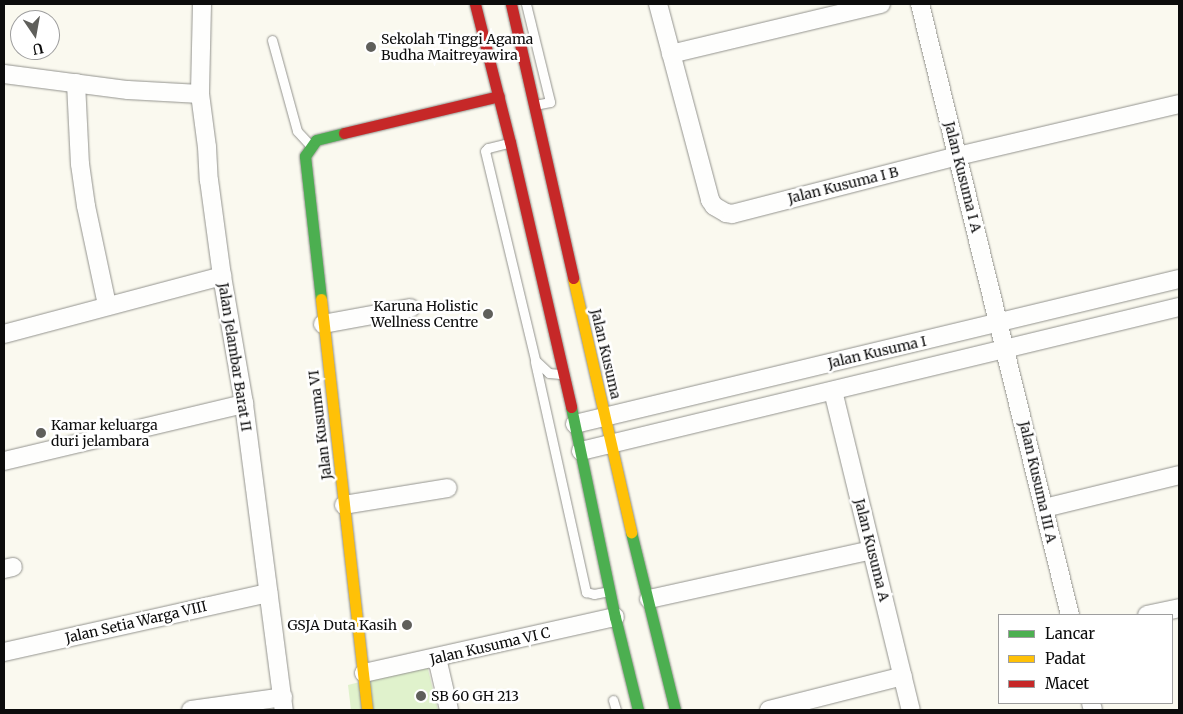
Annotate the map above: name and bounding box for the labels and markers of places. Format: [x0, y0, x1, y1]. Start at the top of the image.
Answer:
place label: Sekolah Tinggi Agama Budha Maitreyawira [381, 31, 533, 64]
marker: Sekolah Tinggi Agama Budha Maitreyawira [365, 41, 377, 53]
place label: Karuna Holistic Wellness Centre [371, 298, 478, 331]
marker: Karuna Holistic Wellness Centre [482, 308, 494, 320]
place label: Kamar keluarga duri jelambara [51, 417, 158, 450]
marker: Kamar keluarga duri jelambara [35, 427, 47, 439]
place label: GSJA Duta Kasih [287, 617, 397, 633]
marker: GSJA Duta Kasih [401, 619, 413, 631]
place label: SB 60 GH 213 [431, 688, 519, 704]
marker: SB 60 GH 213 [415, 690, 427, 702]

